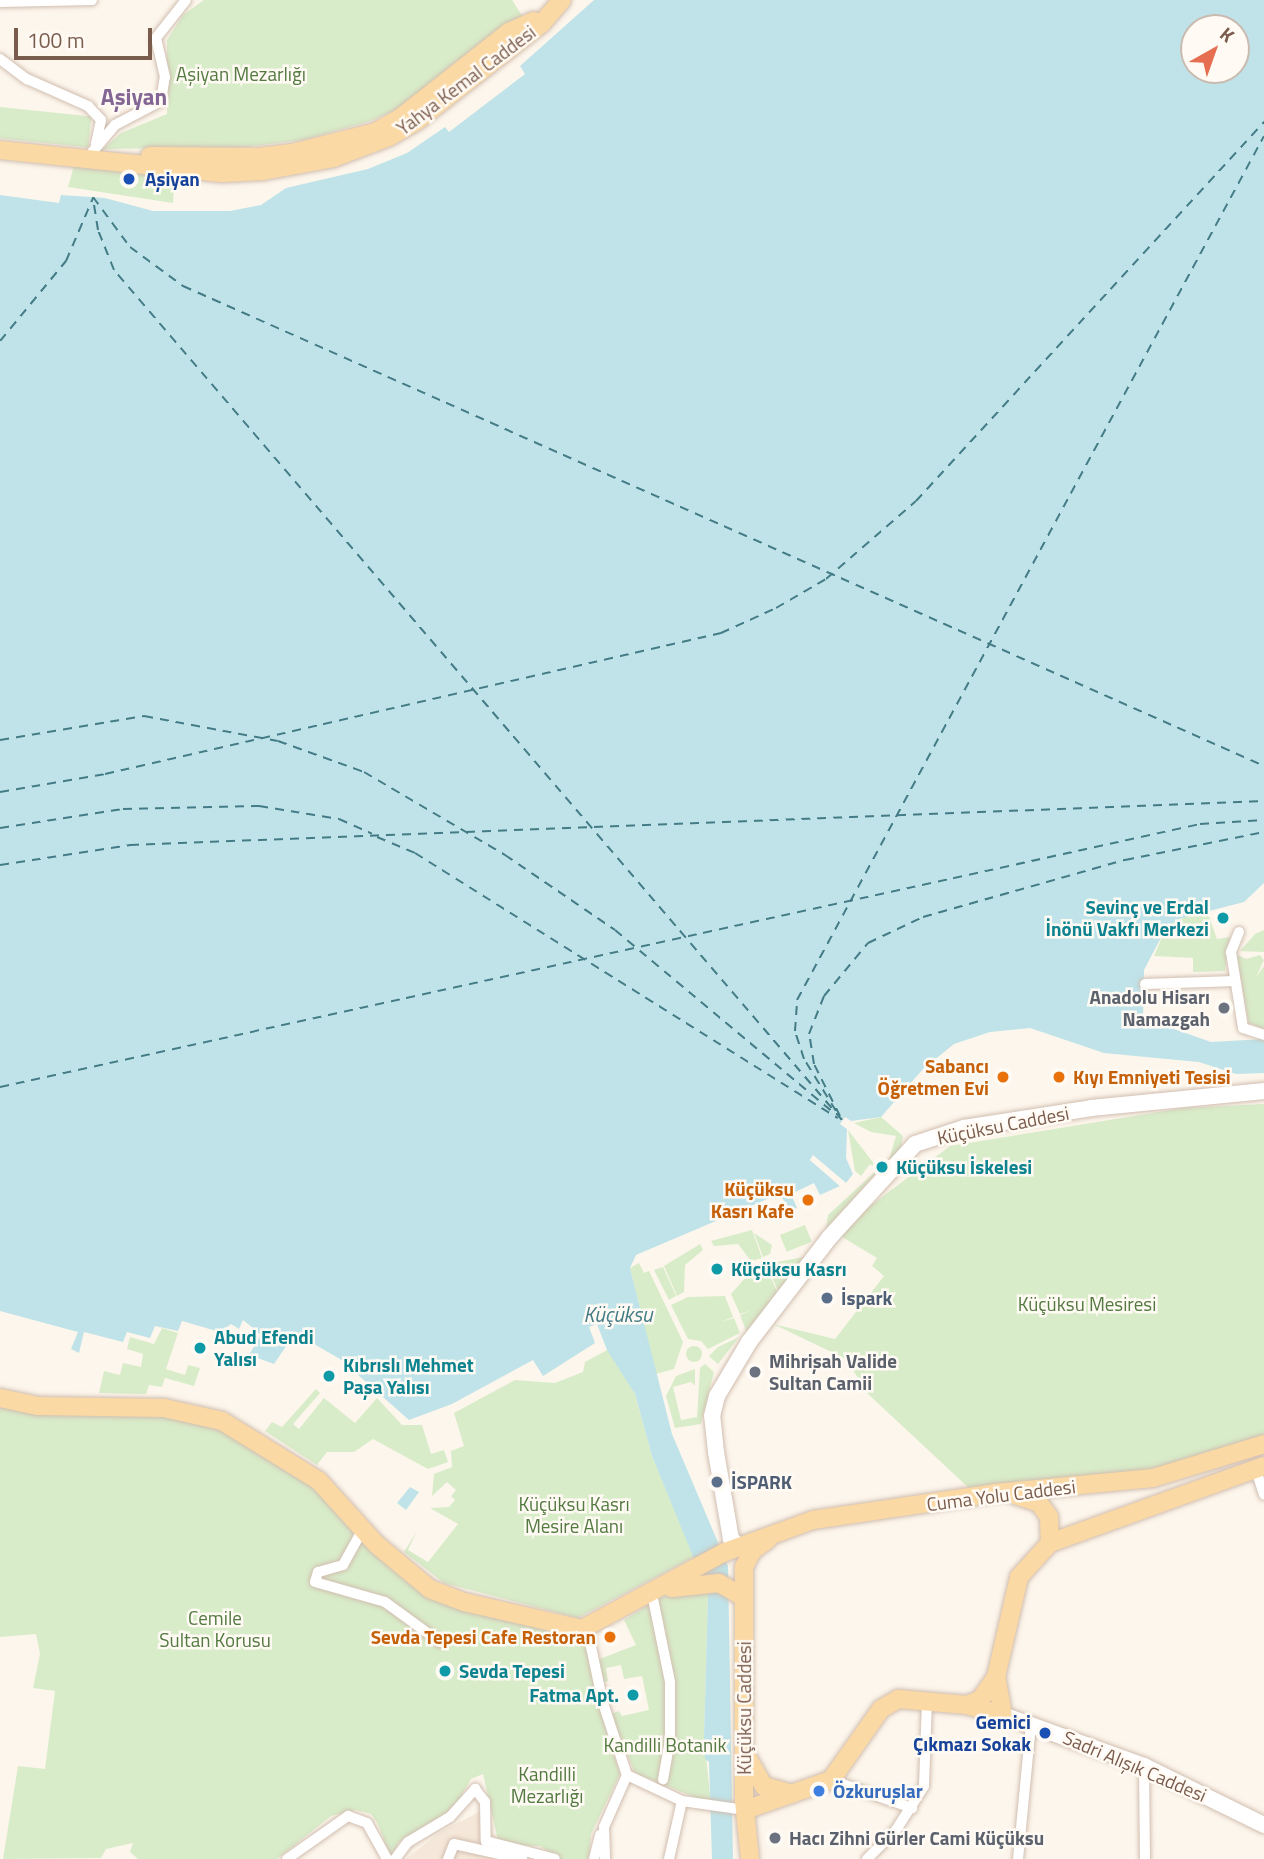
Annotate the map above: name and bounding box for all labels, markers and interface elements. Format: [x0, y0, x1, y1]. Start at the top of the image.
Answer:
scale bar [18, 14, 156, 58]
north arrow [1180, 14, 1250, 84]
text: K [1214, 19, 1241, 49]
street label: Yahya Kemal Caddesi [392, 20, 540, 140]
text: 100 m [27, 24, 84, 56]
park label: Aşiyan Mezarlığı [176, 63, 306, 85]
district label: Aşiyan [101, 83, 167, 111]
place label: Aşiyan [145, 168, 200, 190]
marker: Aşiyan [119, 169, 139, 189]
place label: Sevinç ve Erdal İnönü Vakfı Merkezi [1046, 896, 1209, 940]
marker: Sevinç ve Erdal İnönü Vakfı Merkezi [1215, 910, 1231, 926]
place label: Anadolu Hisarı Namazgah [1090, 986, 1210, 1030]
marker: Anadolu Hisarı Namazgah [1216, 1000, 1232, 1016]
place label: Sabancı Öğretmen Evi [878, 1055, 989, 1099]
place label: Kıyı Emniyeti Tesisi [1073, 1066, 1231, 1088]
marker: Sabancı Öğretmen Evi [995, 1069, 1011, 1085]
marker: Kıyı Emniyeti Tesisi [1051, 1069, 1067, 1085]
street label: Küçüksu Caddesi [935, 1101, 1071, 1149]
place label: Küçüksu İskelesi [896, 1156, 1032, 1178]
marker: Küçüksu İskelesi [874, 1159, 890, 1175]
place label: Küçüksu Kasrı Kafe [711, 1178, 794, 1222]
marker: Küçüksu Kasrı Kafe [800, 1192, 816, 1208]
place label: Küçüksu Kasrı [731, 1258, 847, 1280]
marker: Küçüksu Kasrı [709, 1261, 725, 1277]
place label: İspark [841, 1287, 892, 1309]
marker: İspark [819, 1290, 835, 1306]
park label: Küçüksu Mesiresi [1018, 1293, 1156, 1315]
water label: Küçüksu [584, 1301, 652, 1327]
place label: Abud Efendi Yalısı [214, 1326, 314, 1370]
marker: Abud Efendi Yalısı [192, 1340, 208, 1356]
place label: Mihrişah Valide Sultan Camii [769, 1350, 897, 1394]
place label: Kıbrıslı Mehmet Paşa Yalısı [343, 1354, 474, 1398]
marker: Mihrişah Valide Sultan Camii [747, 1364, 763, 1380]
marker: Kıbrıslı Mehmet Paşa Yalısı [321, 1368, 337, 1384]
place label: İSPARK [731, 1471, 792, 1493]
marker: İSPARK [709, 1474, 725, 1490]
street label: Cuma Yolu Caddesi [925, 1475, 1077, 1515]
park label: Küçüksu Kasrı Mesire Alanı [518, 1493, 630, 1537]
park label: Cemile Sultan Korusu [159, 1607, 271, 1651]
place label: Sevda Tepesi Cafe Restoran [371, 1626, 596, 1648]
marker: Sevda Tepesi Cafe Restoran [602, 1629, 618, 1645]
street label: Küçüksu Caddesi [733, 1641, 755, 1775]
place label: Sevda Tepesi [459, 1660, 565, 1682]
marker: Sevda Tepesi [437, 1663, 453, 1679]
place label: Fatma Apt. [529, 1684, 619, 1706]
marker: Fatma Apt. [625, 1687, 641, 1703]
place label: Gemici Çıkmazı Sokak [913, 1711, 1031, 1755]
marker: Gemici Çıkmazı Sokak [1037, 1725, 1053, 1741]
street label: Sadri Alışık Caddesi [1060, 1726, 1210, 1806]
park label: Kandilli Botanik [603, 1734, 727, 1756]
park label: Kandilli Mezarlığı [511, 1763, 583, 1807]
place label: Özkuruşlar [833, 1780, 923, 1802]
marker: Özkuruşlar [811, 1783, 827, 1799]
place label: Hacı Zihni Gürler Cami Küçüksu [789, 1827, 1044, 1849]
marker: Hacı Zihni Gürler Cami Küçüksu [767, 1830, 783, 1846]

